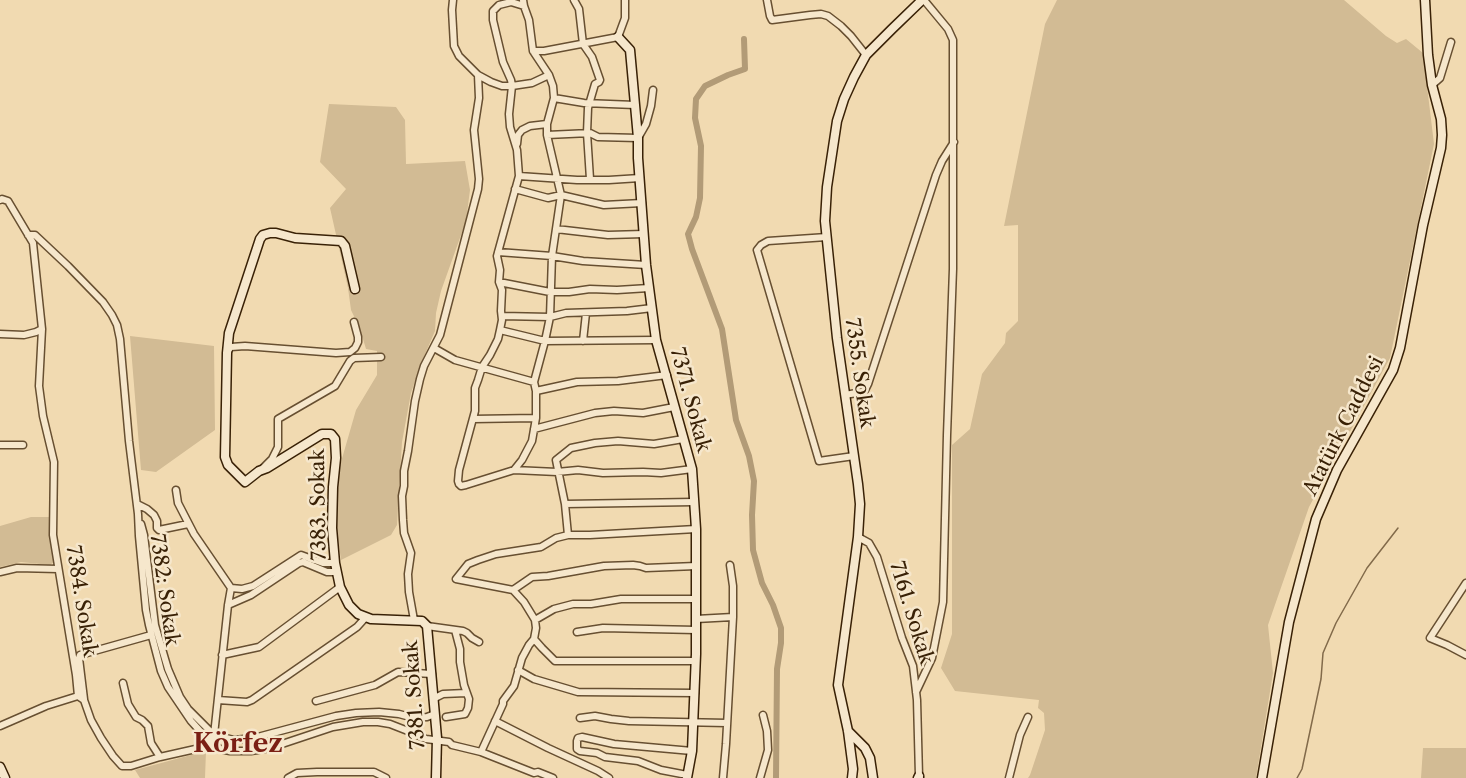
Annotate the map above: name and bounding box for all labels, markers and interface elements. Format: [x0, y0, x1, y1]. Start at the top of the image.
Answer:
street label: 7355. Sokak [839, 317, 879, 429]
street label: 7371. Sokak [665, 345, 715, 455]
street label: Atatürk Caddesi [1299, 352, 1389, 500]
street label: 7383. Sokak [306, 449, 332, 561]
street label: 7382: Sokak [144, 533, 184, 647]
street label: 7384. Sokak [60, 544, 102, 658]
street label: 7161. Sokak [884, 559, 938, 667]
street label: 7381. Sokak [399, 640, 431, 750]
district label: Körfez [193, 728, 283, 760]

